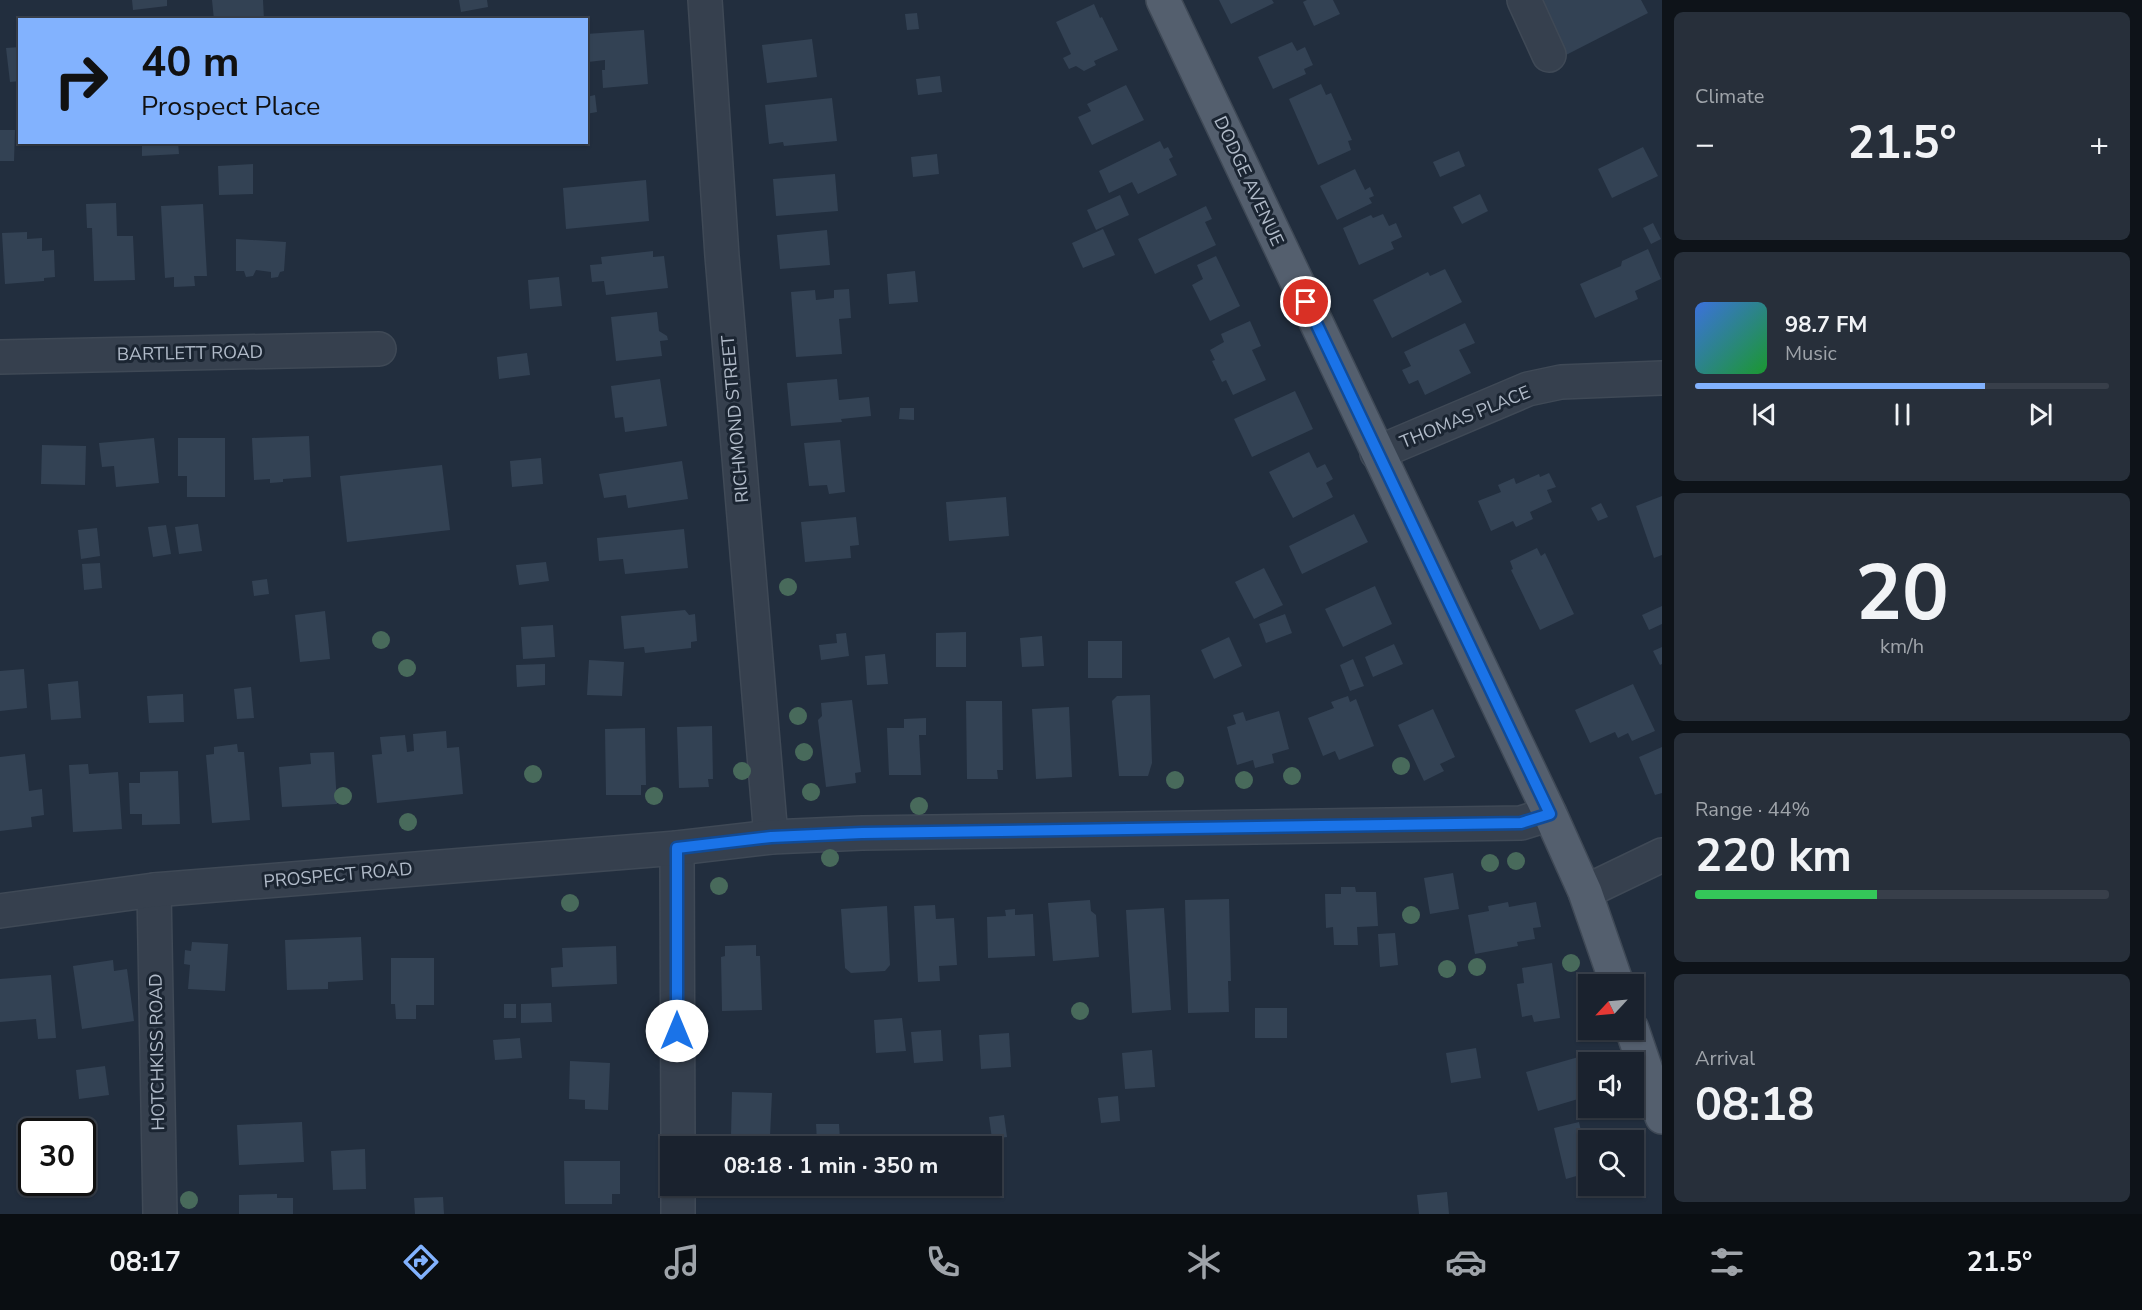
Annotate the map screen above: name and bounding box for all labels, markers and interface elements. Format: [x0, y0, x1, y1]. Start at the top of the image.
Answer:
text: 40 m [141, 34, 240, 91]
icon: right [42, 42, 120, 120]
text: Climate [1695, 83, 1764, 110]
text: Prospect Place [141, 88, 320, 125]
street label: DODGE AVENUE [1208, 112, 1290, 250]
text: 21.5° [1847, 113, 1957, 174]
text: − [1695, 122, 1715, 167]
text: + [2089, 122, 2109, 167]
pin [1280, 276, 1331, 327]
icon: arrive [1289, 285, 1322, 318]
text: 98.7 FM [1785, 310, 1867, 340]
street label: RICHMOND STREET [716, 334, 754, 504]
street label: BARTLETT ROAD [117, 340, 263, 366]
text: Music [1785, 340, 1837, 367]
street label: THOMAS PLACE [1396, 380, 1534, 454]
icon: previous [1748, 398, 1781, 431]
icon: pause [1886, 398, 1919, 431]
icon: next [2024, 398, 2057, 431]
text: 20 [1855, 540, 1949, 647]
text: km/h [1880, 633, 1924, 660]
text: Range · 44% [1695, 796, 1810, 823]
text: 220 km [1695, 826, 1852, 887]
street label: PROSPECT ROAD [263, 857, 413, 893]
street label: HOTCHKISS ROAD [144, 973, 170, 1131]
north arrow [1578, 974, 1644, 1040]
map controls [1578, 974, 1644, 1196]
position arrow [645, 999, 709, 1063]
text: Arrival [1695, 1045, 1755, 1072]
button: sound [1578, 1052, 1644, 1118]
text: 08:18 [1695, 1075, 1814, 1136]
speed limit sign: 30 [18, 1118, 96, 1196]
button: search [1578, 1130, 1644, 1196]
text: 08:18 · 1 min · 350 m [724, 1151, 938, 1181]
icon: directions [400, 1241, 442, 1283]
icon: music [661, 1241, 703, 1283]
icon: phone [922, 1241, 964, 1283]
icon: climate [1183, 1241, 1225, 1283]
icon: car [1445, 1241, 1487, 1283]
icon: filters [1706, 1241, 1748, 1283]
text: 08:17 [110, 1244, 181, 1281]
text: 21.5° [1967, 1244, 2032, 1281]

